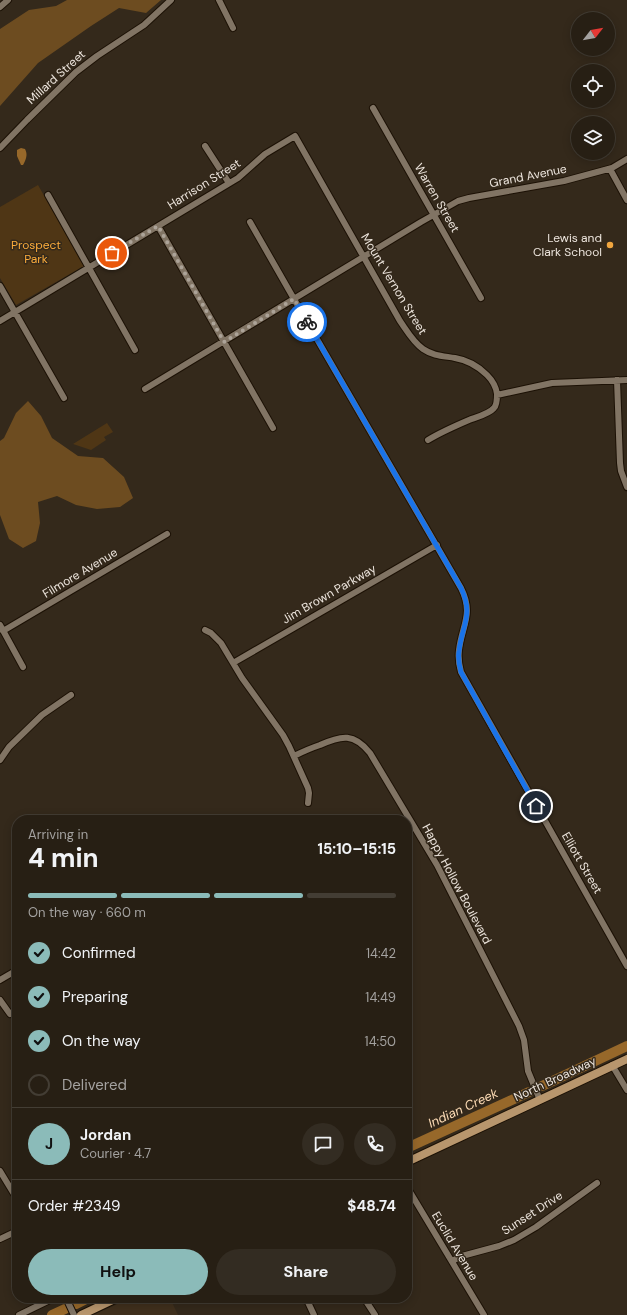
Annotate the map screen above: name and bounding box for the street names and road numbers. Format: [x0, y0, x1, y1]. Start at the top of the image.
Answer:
street label: Millard Street [23, 46, 89, 108]
street label: Harrison Street [164, 155, 244, 213]
street label: Warren Street [411, 161, 463, 236]
street label: Grand Avenue [488, 161, 568, 191]
street label: Mount Vernon Street [357, 230, 431, 338]
street label: Filmore Avenue [40, 544, 121, 602]
street label: Jim Brown Parkway [279, 560, 379, 627]
street label: Happy Hollow Boulevard [419, 821, 495, 947]
street label: Elliott Street [558, 829, 606, 897]
street label: North Broadway [511, 1053, 599, 1105]
street label: Sunset Drive [498, 1187, 566, 1239]
street label: Euclid Avenue [428, 1209, 482, 1284]

